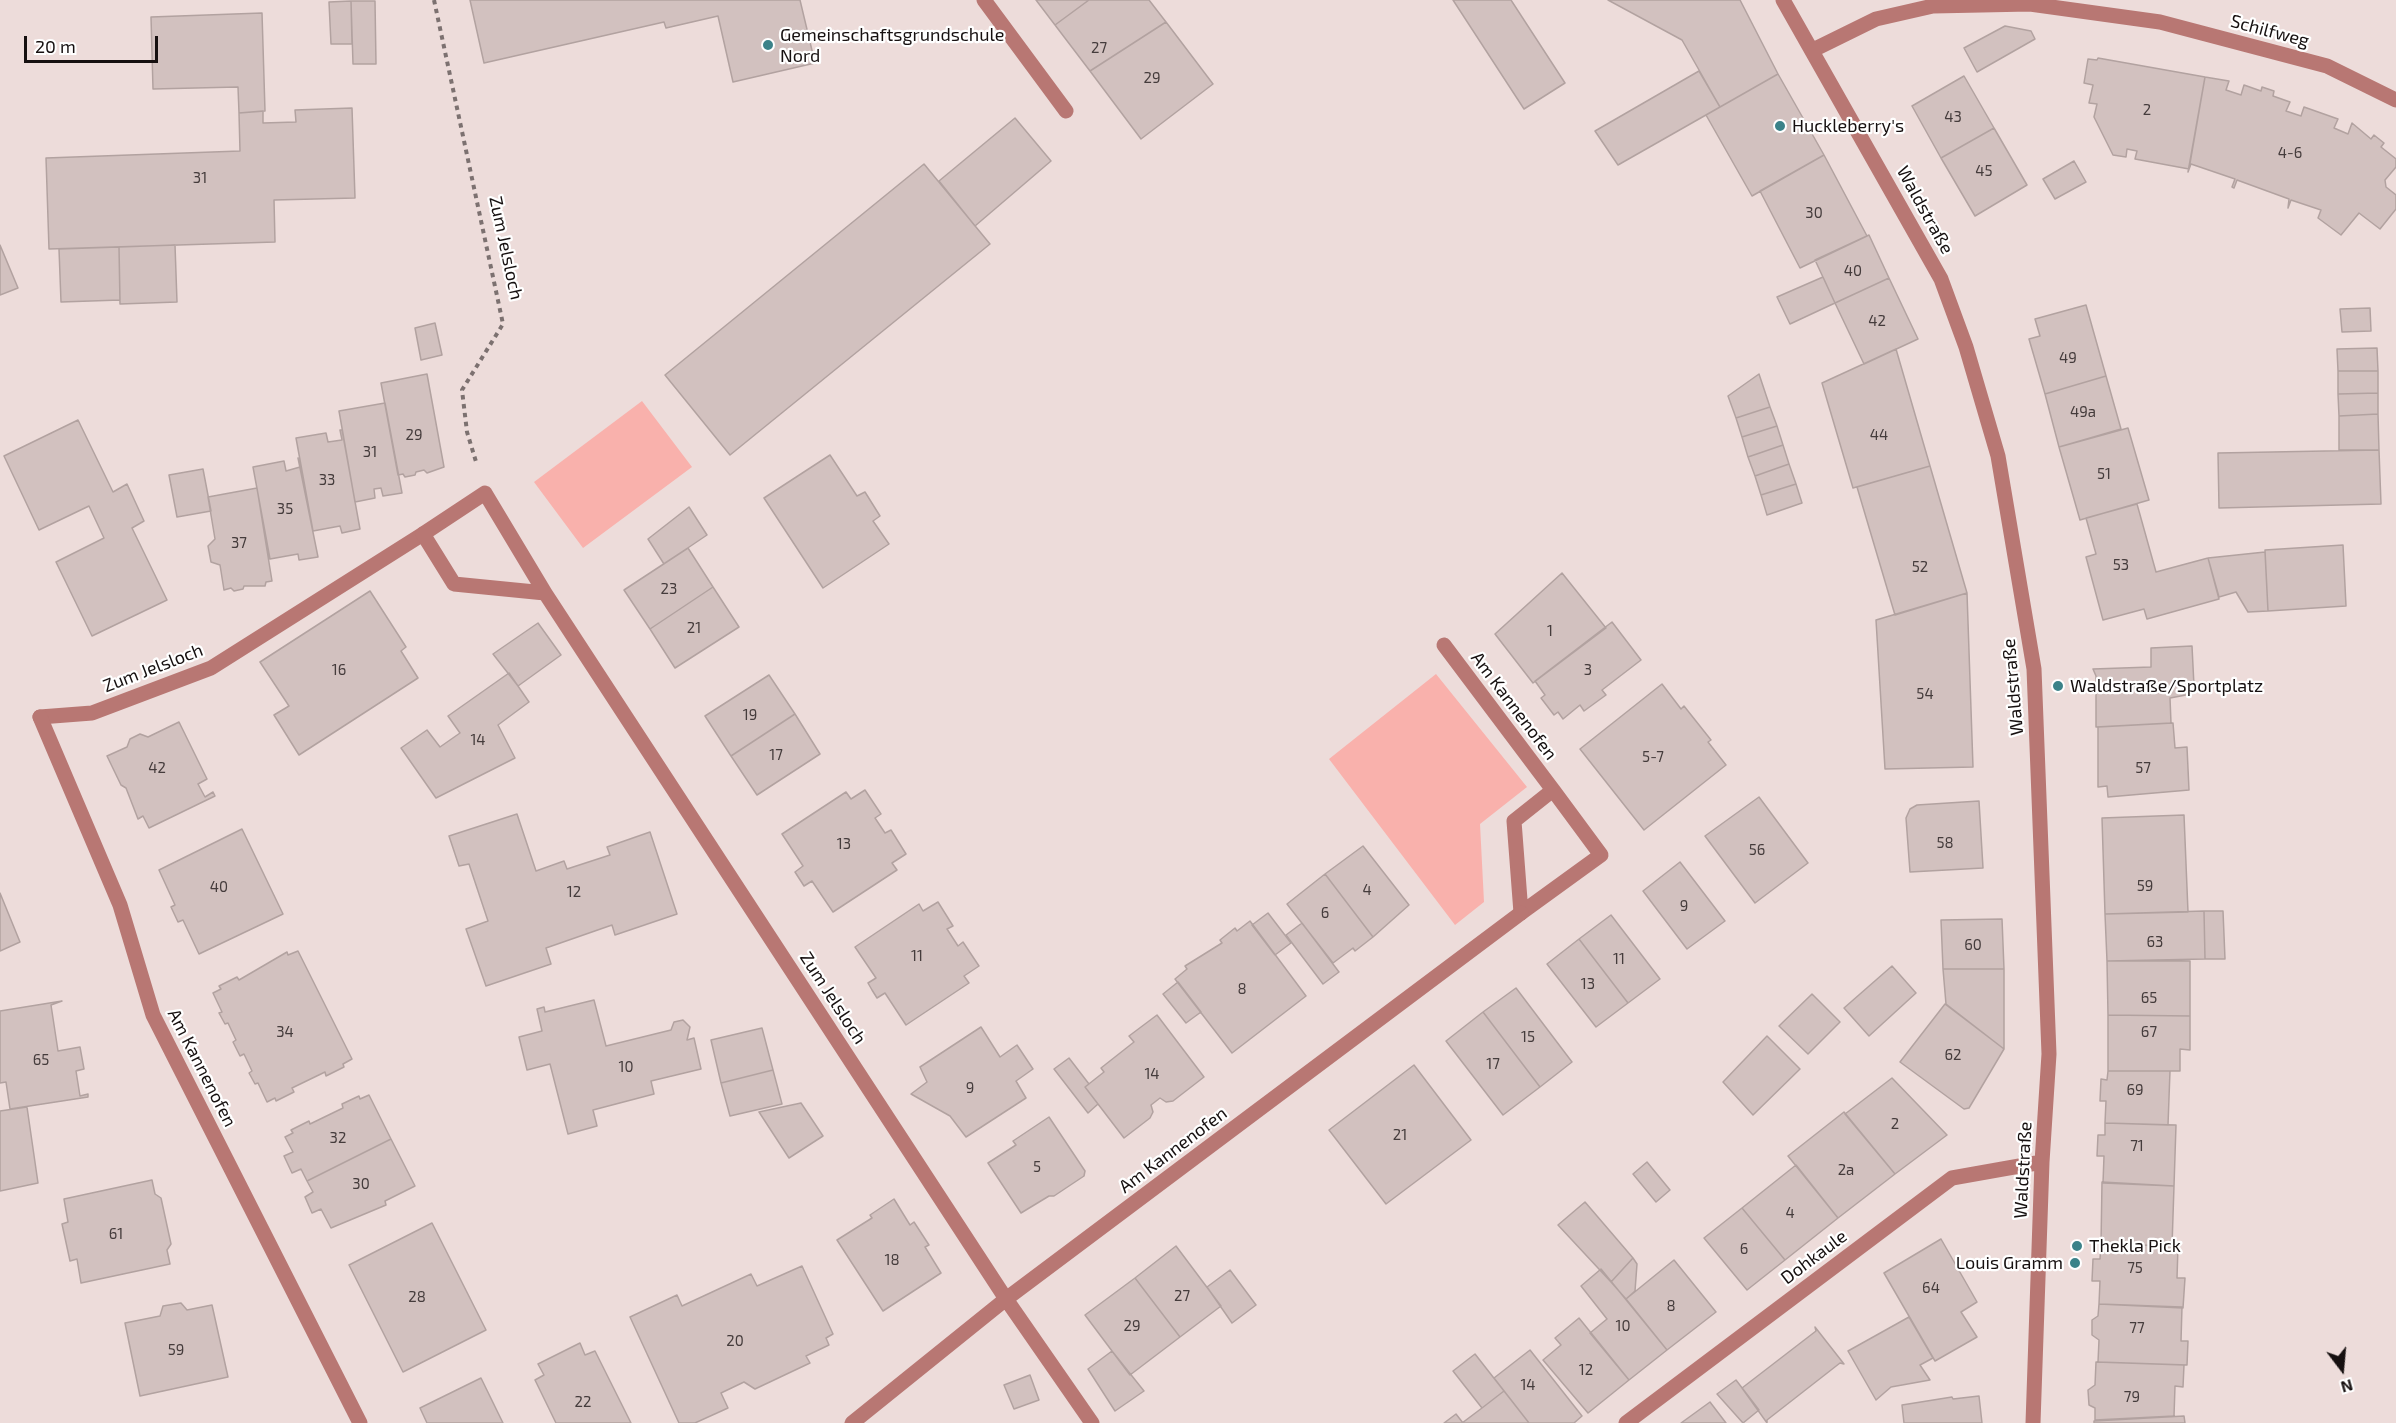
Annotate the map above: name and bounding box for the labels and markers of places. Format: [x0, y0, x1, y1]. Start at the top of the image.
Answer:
place label: Gemeinschaftsgrundschule Nord [780, 24, 1004, 66]
marker: Gemeinschaftsgrundschule Nord [761, 38, 775, 52]
place label: Huckleberry's [1792, 115, 1904, 137]
marker: Huckleberry's [1773, 119, 1787, 133]
place label: Waldstraße/Sportplatz [2070, 675, 2263, 697]
marker: Waldstraße/Sportplatz [2051, 679, 2065, 693]
place label: Thekla Pick [2089, 1235, 2181, 1257]
marker: Thekla Pick [2070, 1239, 2084, 1253]
place label: Louis Gramm [1956, 1252, 2063, 1274]
marker: Louis Gramm [2068, 1256, 2082, 1270]

